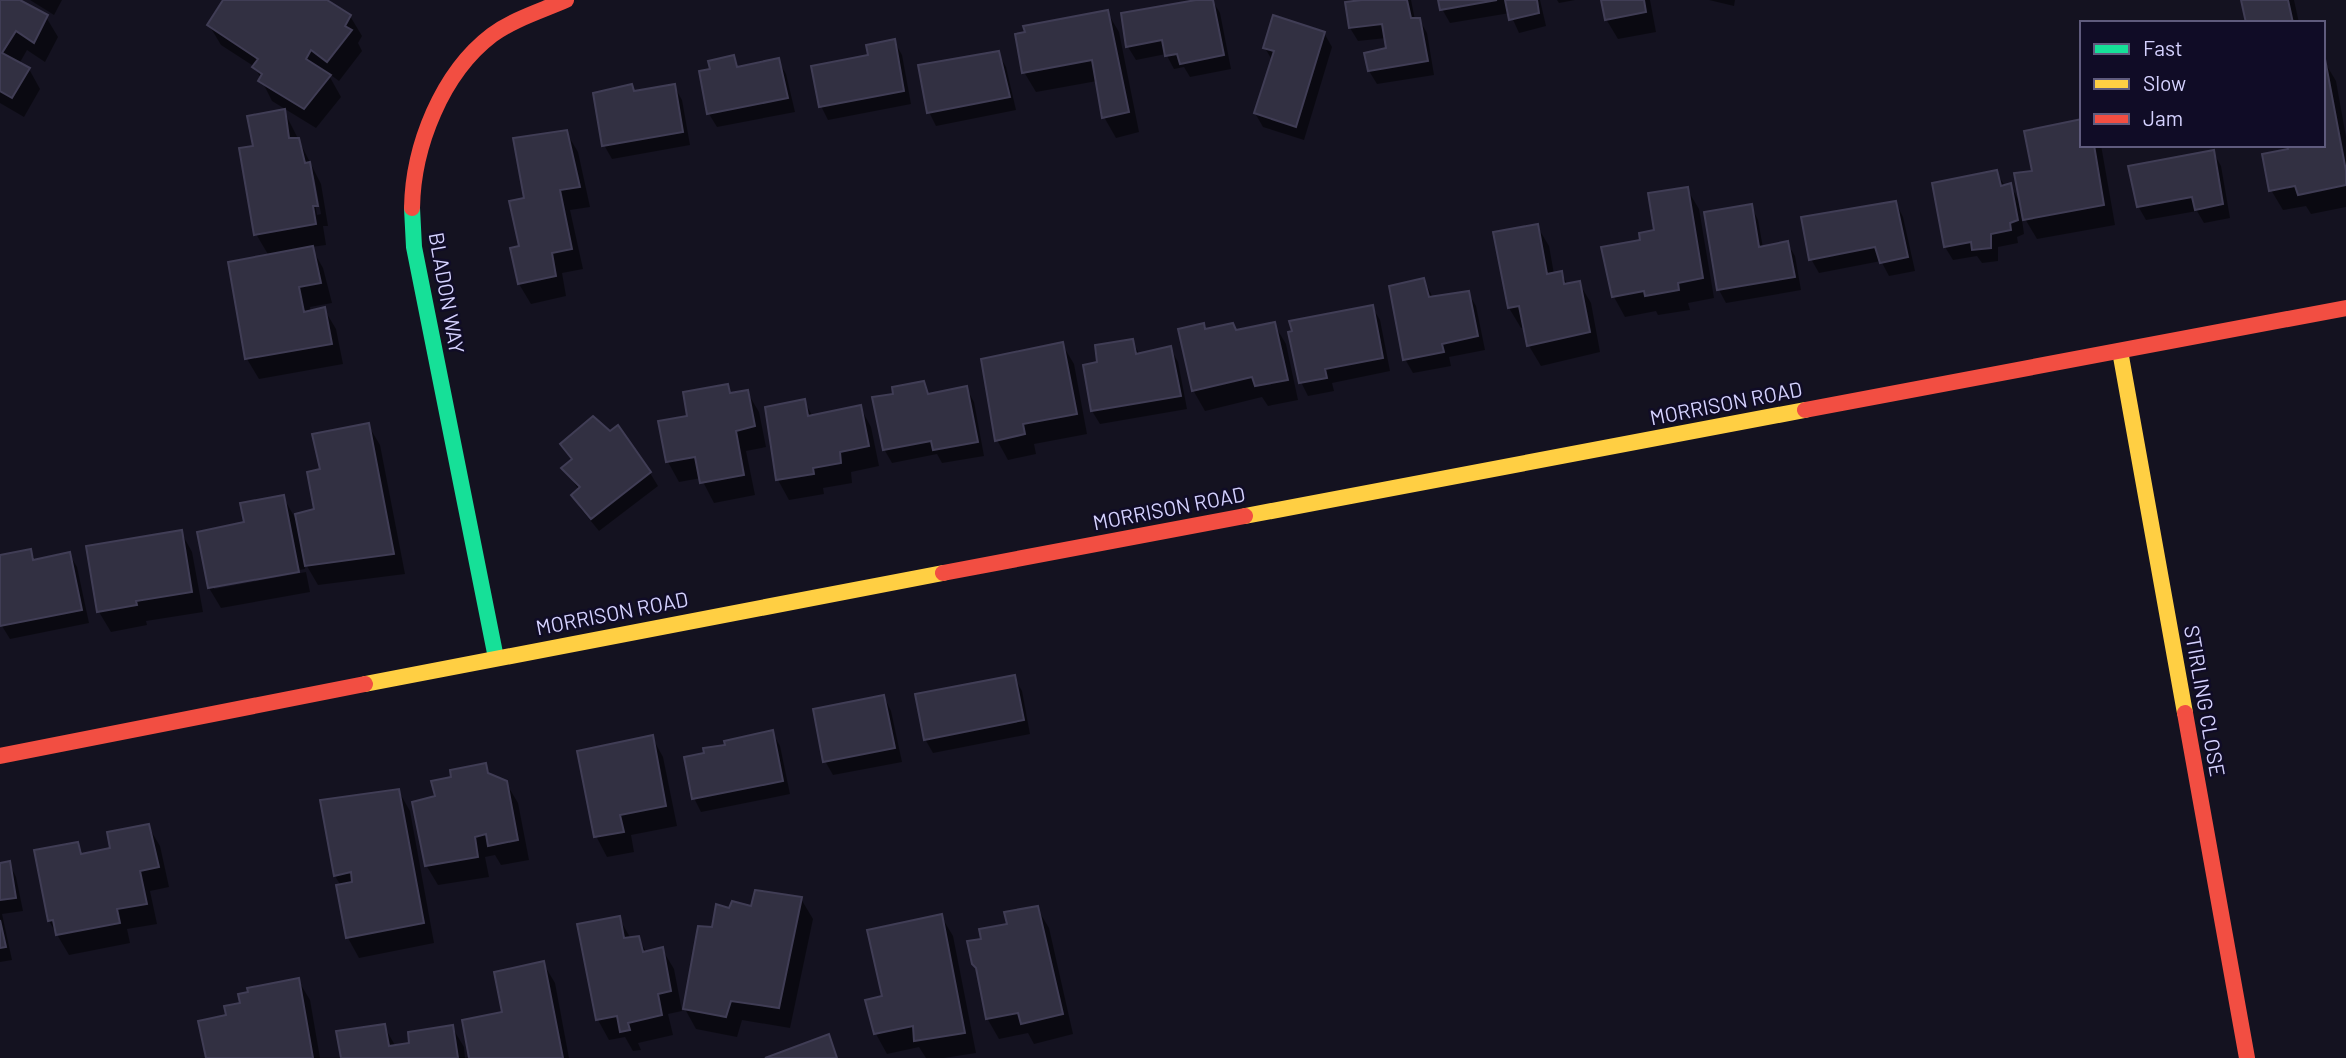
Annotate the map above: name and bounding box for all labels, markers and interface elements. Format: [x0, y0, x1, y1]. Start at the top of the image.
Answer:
legend [2080, 21, 2325, 147]
text: Fast [2143, 35, 2183, 60]
text: Slow [2143, 70, 2186, 95]
text: Jam [2143, 105, 2183, 130]
street label: BLADON WAY [425, 230, 470, 355]
street label: MORRISON ROAD [1647, 376, 1804, 430]
street label: MORRISON ROAD [1090, 481, 1247, 535]
street label: MORRISON ROAD [533, 586, 690, 640]
street label: STIRLING CLOSE [2180, 623, 2231, 778]

